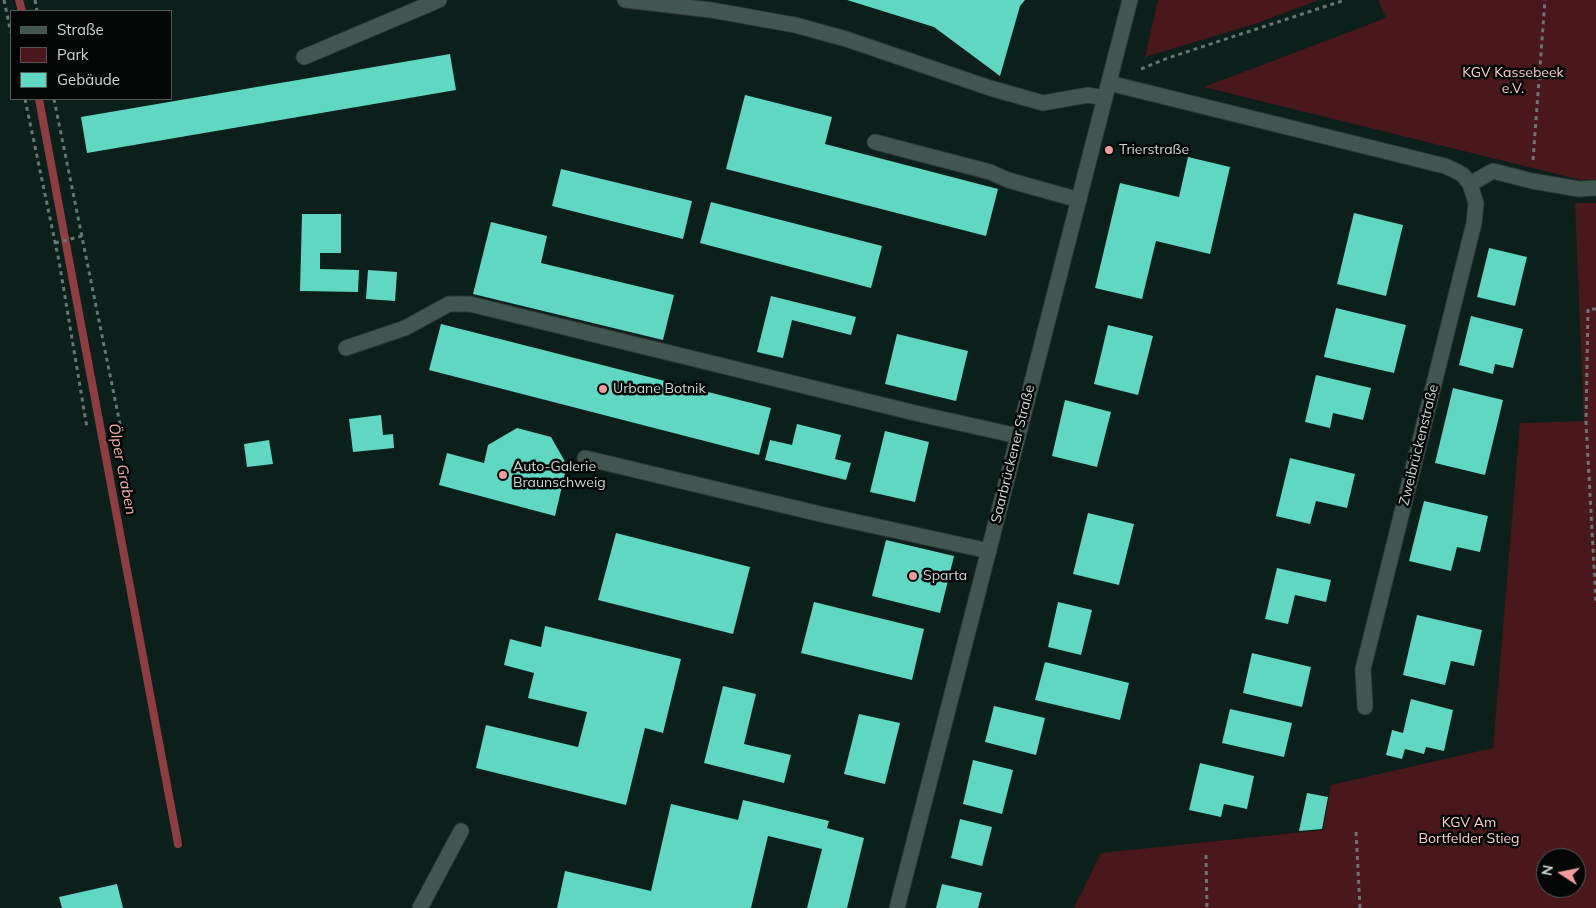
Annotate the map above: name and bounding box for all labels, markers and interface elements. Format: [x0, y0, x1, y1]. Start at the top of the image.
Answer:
legend [10, 10, 172, 100]
text: Straße [57, 20, 104, 39]
text: Park [57, 45, 89, 64]
park label: KGV Kassebeek e.V. [1462, 65, 1564, 98]
text: Gebäude [57, 70, 120, 89]
place label: Trierstraße [1119, 142, 1189, 158]
marker: Trierstraße [1103, 144, 1115, 156]
place label: Urbane Botnik [613, 381, 706, 397]
marker: Urbane Botnik [597, 383, 609, 395]
street label: Saarbrückener Straße [988, 383, 1038, 525]
street label: Zweibrückenstraße [1396, 383, 1442, 507]
water label: Ölper Graben [104, 422, 140, 516]
place label: Auto-Galerie Braunschweig [513, 459, 606, 492]
marker: Auto-Galerie Braunschweig [497, 469, 509, 481]
place label: Sparta [923, 568, 967, 584]
marker: Sparta [907, 570, 919, 582]
park label: KGV Am Bortfelder Stieg [1418, 815, 1520, 848]
north arrow [1536, 848, 1586, 898]
text: N [1537, 863, 1557, 877]

